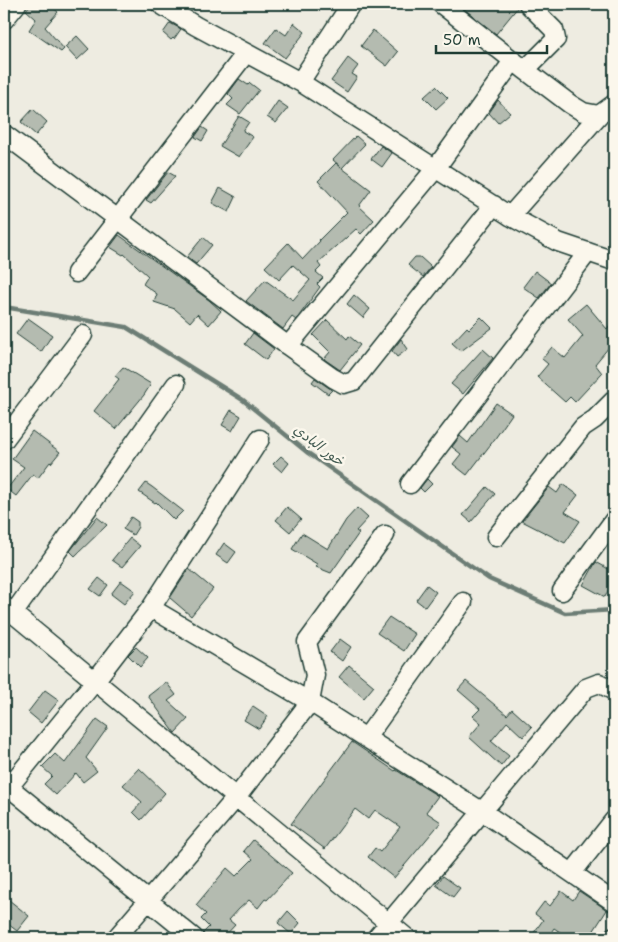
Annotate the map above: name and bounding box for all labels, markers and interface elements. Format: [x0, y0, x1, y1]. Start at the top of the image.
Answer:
scale bar [436, 22, 547, 54]
text: 50 m [443, 30, 481, 50]
water label: خور البادي [289, 420, 348, 472]

